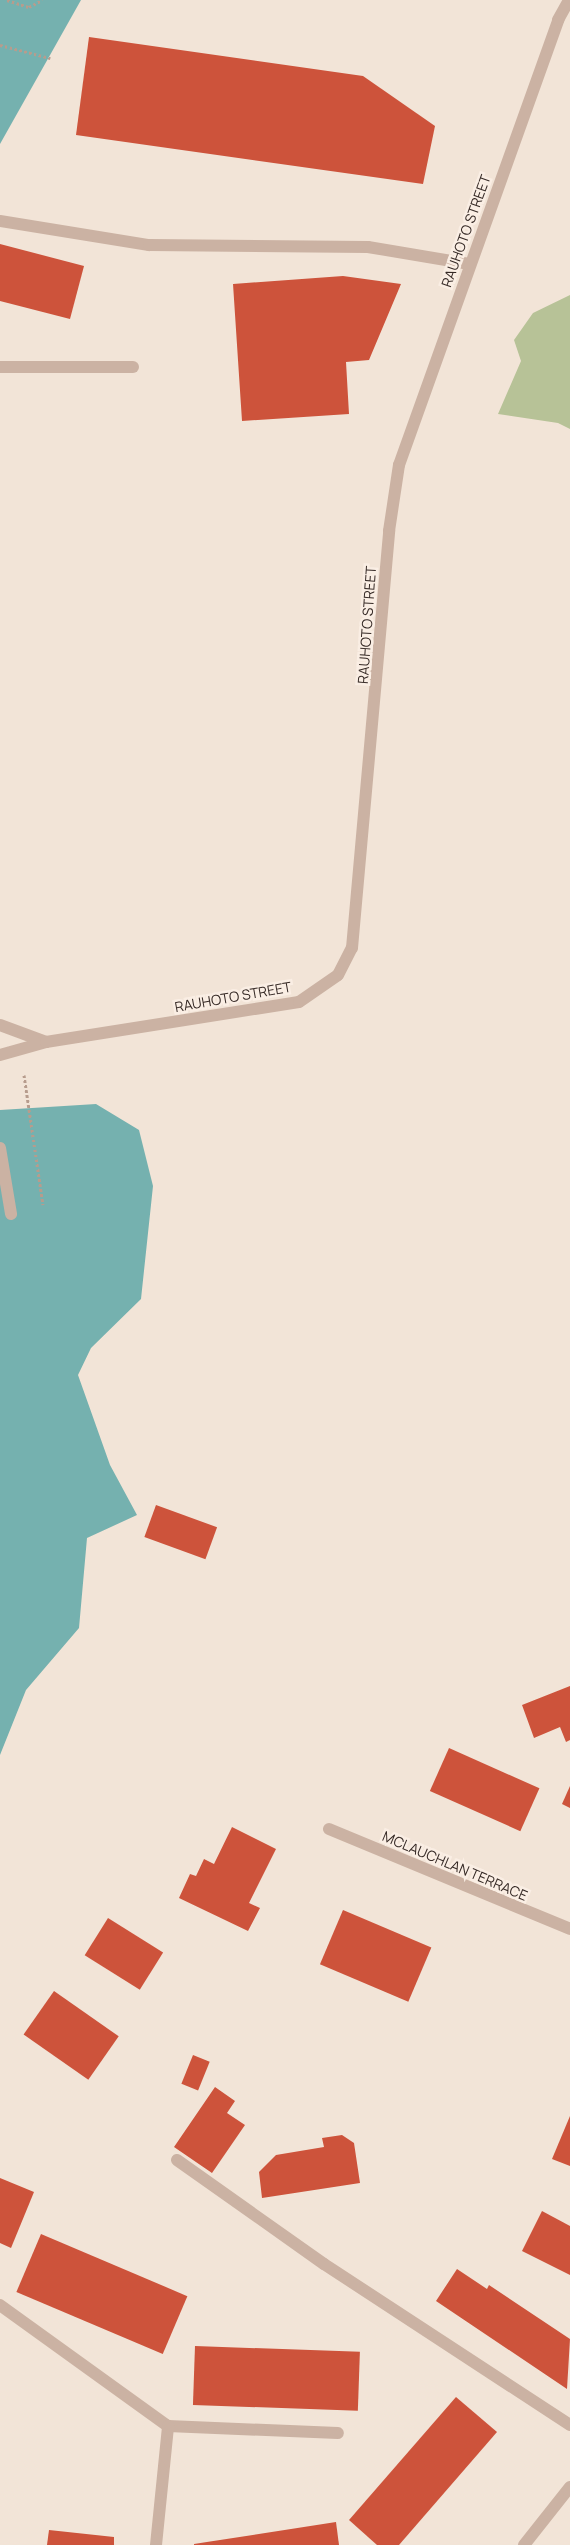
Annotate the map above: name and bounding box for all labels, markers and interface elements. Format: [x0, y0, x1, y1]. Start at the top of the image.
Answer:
street label: RAUHOTO STREET [438, 173, 494, 289]
street label: RAUHOTO STREET [355, 566, 379, 684]
street label: RAUHOTO STREET [173, 978, 293, 1016]
street label: MCLAUCHLAN TERRACE [380, 1828, 530, 1904]

